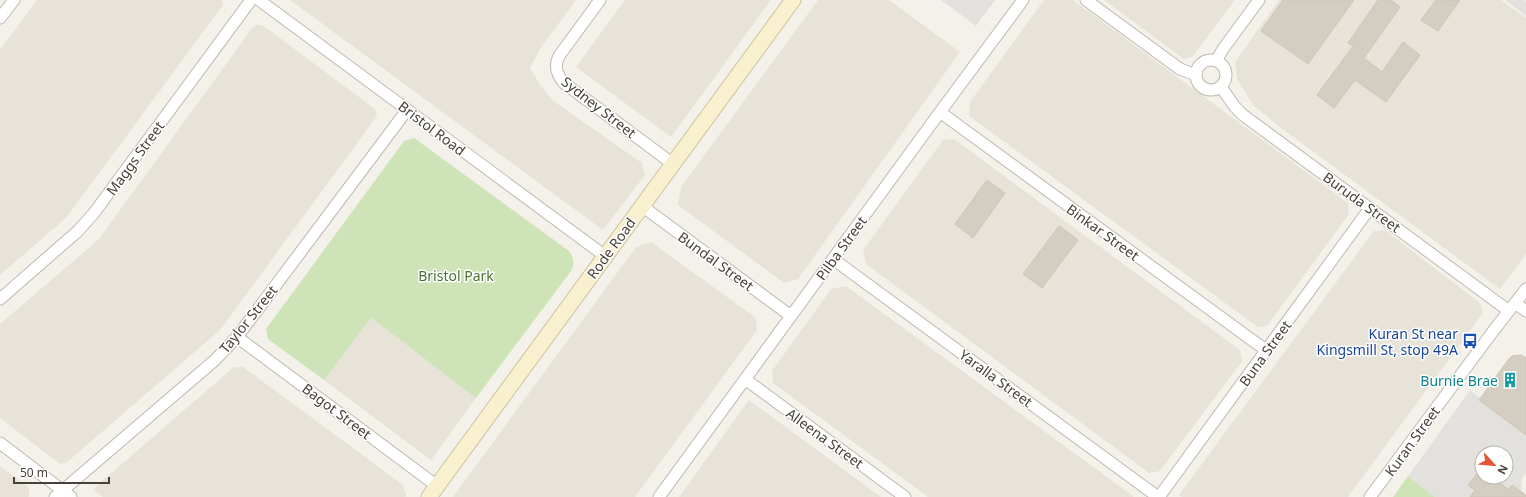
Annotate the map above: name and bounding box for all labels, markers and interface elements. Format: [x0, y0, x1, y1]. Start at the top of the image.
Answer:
street label: Sydney Street [558, 72, 640, 142]
street label: Bristol Road [394, 96, 470, 160]
street label: Maggs Street [102, 117, 168, 199]
street label: Buruda Street [1319, 167, 1405, 237]
street label: Binkar Street [1063, 199, 1143, 265]
street label: Pilba Street [811, 212, 871, 284]
street label: Rode Road [582, 214, 640, 282]
street label: Bundal Street [674, 227, 758, 295]
park label: Bristol Park [418, 266, 494, 285]
street label: Taylor Street [215, 281, 281, 357]
street label: Buna Street [1235, 316, 1295, 390]
place label: Kuran St near Kingsmill St, stop 49A [1317, 324, 1458, 359]
bus stop icon: Kuran St near Kingsmill St, stop 49A [1461, 332, 1479, 350]
street label: Yaralla Street [956, 345, 1036, 411]
place label: Burnie Brae [1420, 371, 1498, 390]
building icon: Burnie Brae [1501, 371, 1519, 389]
street label: Bagot Street [299, 379, 375, 443]
street label: Kuran Street [1380, 402, 1444, 480]
street label: Alleena Street [783, 404, 867, 472]
north arrow [1474, 445, 1514, 485]
scale bar [14, 459, 109, 485]
text: N [1495, 462, 1512, 477]
text: 50 m [20, 464, 48, 481]

